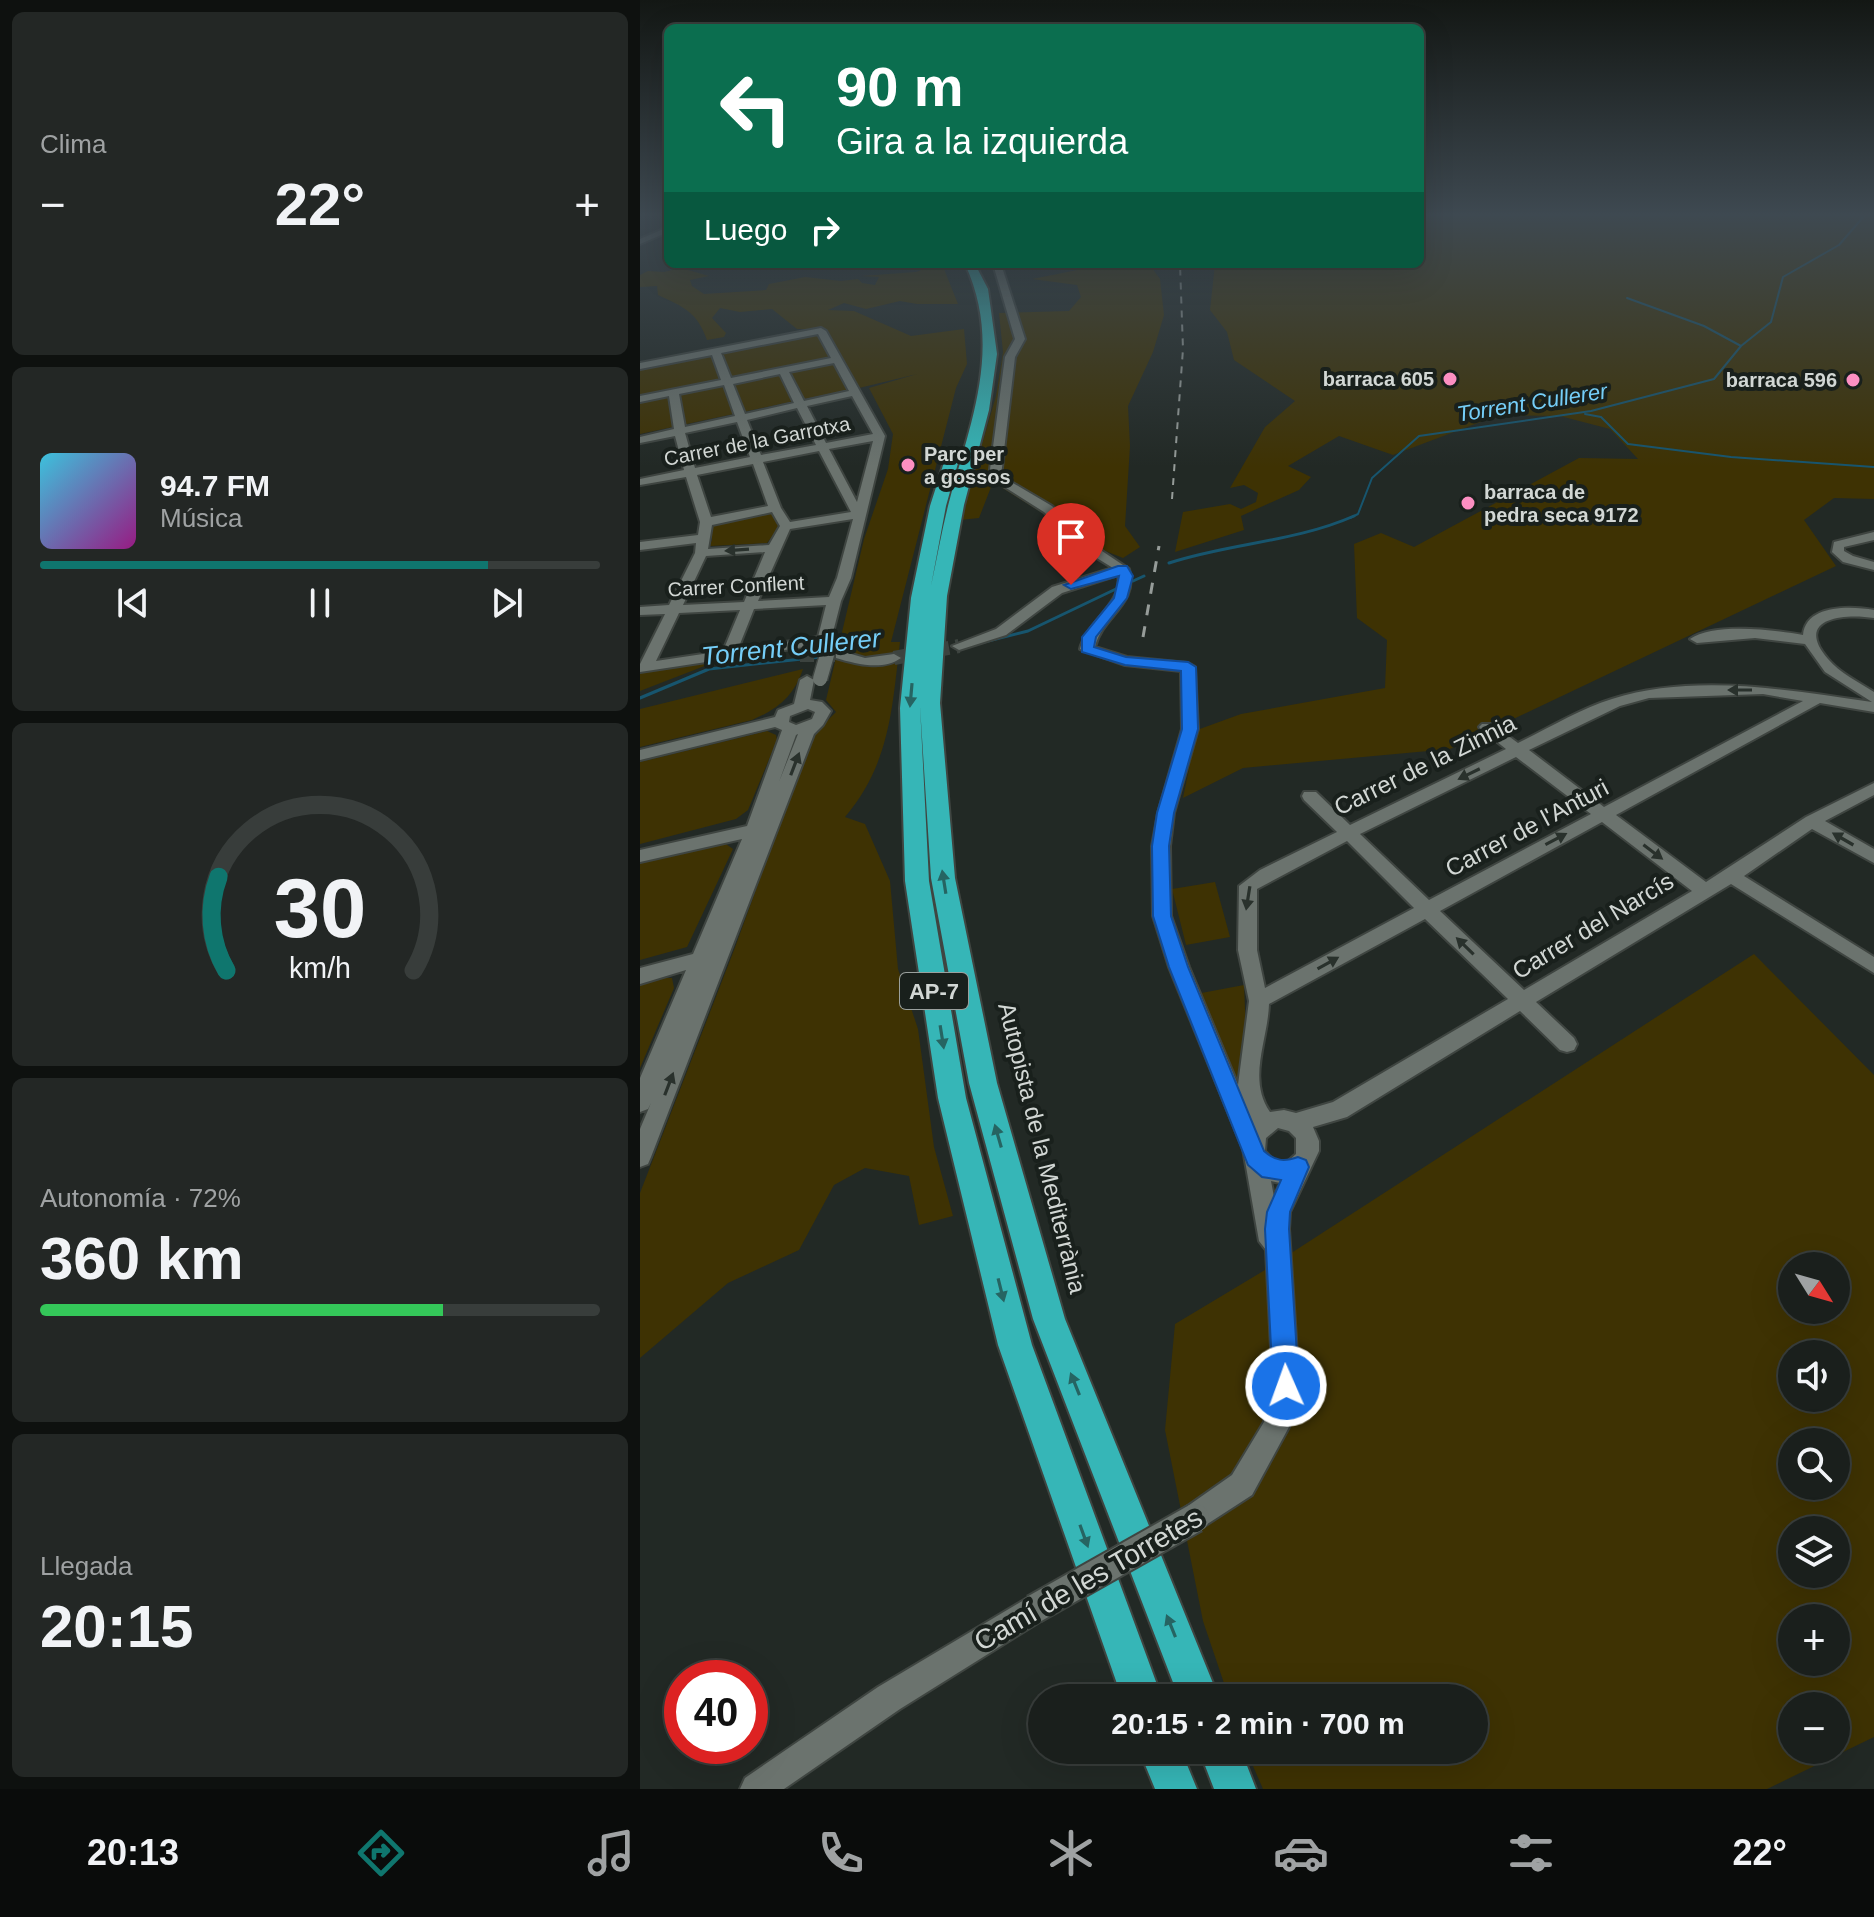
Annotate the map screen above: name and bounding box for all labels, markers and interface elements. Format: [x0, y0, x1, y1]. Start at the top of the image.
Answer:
text: 90 m [836, 55, 964, 118]
icon: left [704, 56, 808, 160]
text: Gira a la izquierda [836, 121, 1128, 162]
text: Clima [40, 129, 106, 159]
text: 22° [275, 171, 365, 238]
text: − [40, 180, 66, 229]
text: + [574, 180, 600, 229]
icon: right [803, 208, 847, 252]
text: Luego [704, 213, 787, 246]
place label: barraca 605 [1323, 368, 1434, 390]
place label: barraca 596 [1726, 369, 1837, 391]
marker: barraca 605 [1441, 370, 1459, 388]
marker: barraca 596 [1844, 371, 1862, 389]
water label: Torrent Cullerer [1455, 378, 1611, 427]
street label: Carrer de la Garrotxa [662, 412, 853, 470]
place label: Parc per a gossos [924, 443, 1011, 488]
marker: Parc per a gossos [899, 456, 917, 474]
text: 94.7 FM [160, 469, 270, 502]
place label: barraca de pedra seca 9172 [1484, 481, 1639, 526]
marker: barraca de pedra seca 9172 [1459, 494, 1477, 512]
text: Música [160, 503, 242, 533]
pin [1037, 503, 1105, 585]
icon: arrive [1049, 515, 1093, 559]
one-way arrow [724, 544, 749, 557]
street label: Carrer Conflent [667, 571, 805, 601]
icon: previous [111, 581, 155, 625]
icon: pause [298, 581, 342, 625]
icon: next [485, 581, 529, 625]
water label: Torrent Cullerer [700, 623, 883, 671]
one-way arrow [905, 683, 918, 708]
one-way arrow [1727, 684, 1752, 697]
street label: Carrer de la Zinnia [1330, 709, 1521, 820]
one-way arrow [788, 752, 801, 776]
one-way arrow [1457, 767, 1481, 781]
street label: Carrer de l'Anturi [1441, 773, 1613, 882]
one-way arrow [1832, 832, 1854, 846]
one-way arrow [1545, 833, 1568, 846]
one-way arrow [1642, 844, 1664, 860]
text: 30 [274, 861, 366, 954]
street label: Carrer del Narcís [1507, 867, 1678, 984]
one-way arrow [937, 869, 950, 894]
one-way arrow [1241, 886, 1254, 911]
one-way arrow [1456, 937, 1475, 955]
text: km/h [289, 952, 351, 984]
one-way arrow [1316, 956, 1339, 970]
road number: AP-7 [900, 973, 968, 1009]
street label: Autopista de la Mediterrània [993, 1000, 1092, 1297]
one-way arrow [936, 1025, 949, 1050]
one-way arrow [663, 1072, 676, 1096]
one-way arrow [991, 1123, 1004, 1147]
text: Autonomía · 72% [40, 1183, 241, 1213]
text: 360 km [40, 1225, 244, 1292]
north arrow [1778, 1252, 1850, 1324]
map controls [1778, 1252, 1850, 1764]
one-way arrow [996, 1278, 1008, 1303]
button: sound [1778, 1340, 1850, 1412]
position arrow [1244, 1344, 1328, 1428]
one-way arrow [1068, 1372, 1081, 1396]
button: search [1778, 1428, 1850, 1500]
street label: Camí de les Torretes [969, 1502, 1208, 1657]
button: layers [1778, 1516, 1850, 1588]
one-way arrow [1078, 1525, 1091, 1549]
text: Llegada [40, 1551, 133, 1581]
text: 20:15 [40, 1593, 193, 1660]
button: + [1778, 1604, 1850, 1676]
one-way arrow [1164, 1613, 1177, 1637]
speed limit sign: 40 [664, 1660, 768, 1764]
button: − [1778, 1692, 1850, 1764]
text: 20:15 · 2 min · 700 m [1111, 1707, 1405, 1740]
icon: directions [353, 1825, 409, 1881]
icon: music [583, 1825, 639, 1881]
icon: phone [813, 1825, 869, 1881]
icon: climate [1043, 1825, 1099, 1881]
icon: car [1273, 1825, 1329, 1881]
icon: filters [1503, 1825, 1559, 1881]
text: 20:13 [87, 1832, 179, 1873]
text: 22° [1732, 1832, 1787, 1873]

